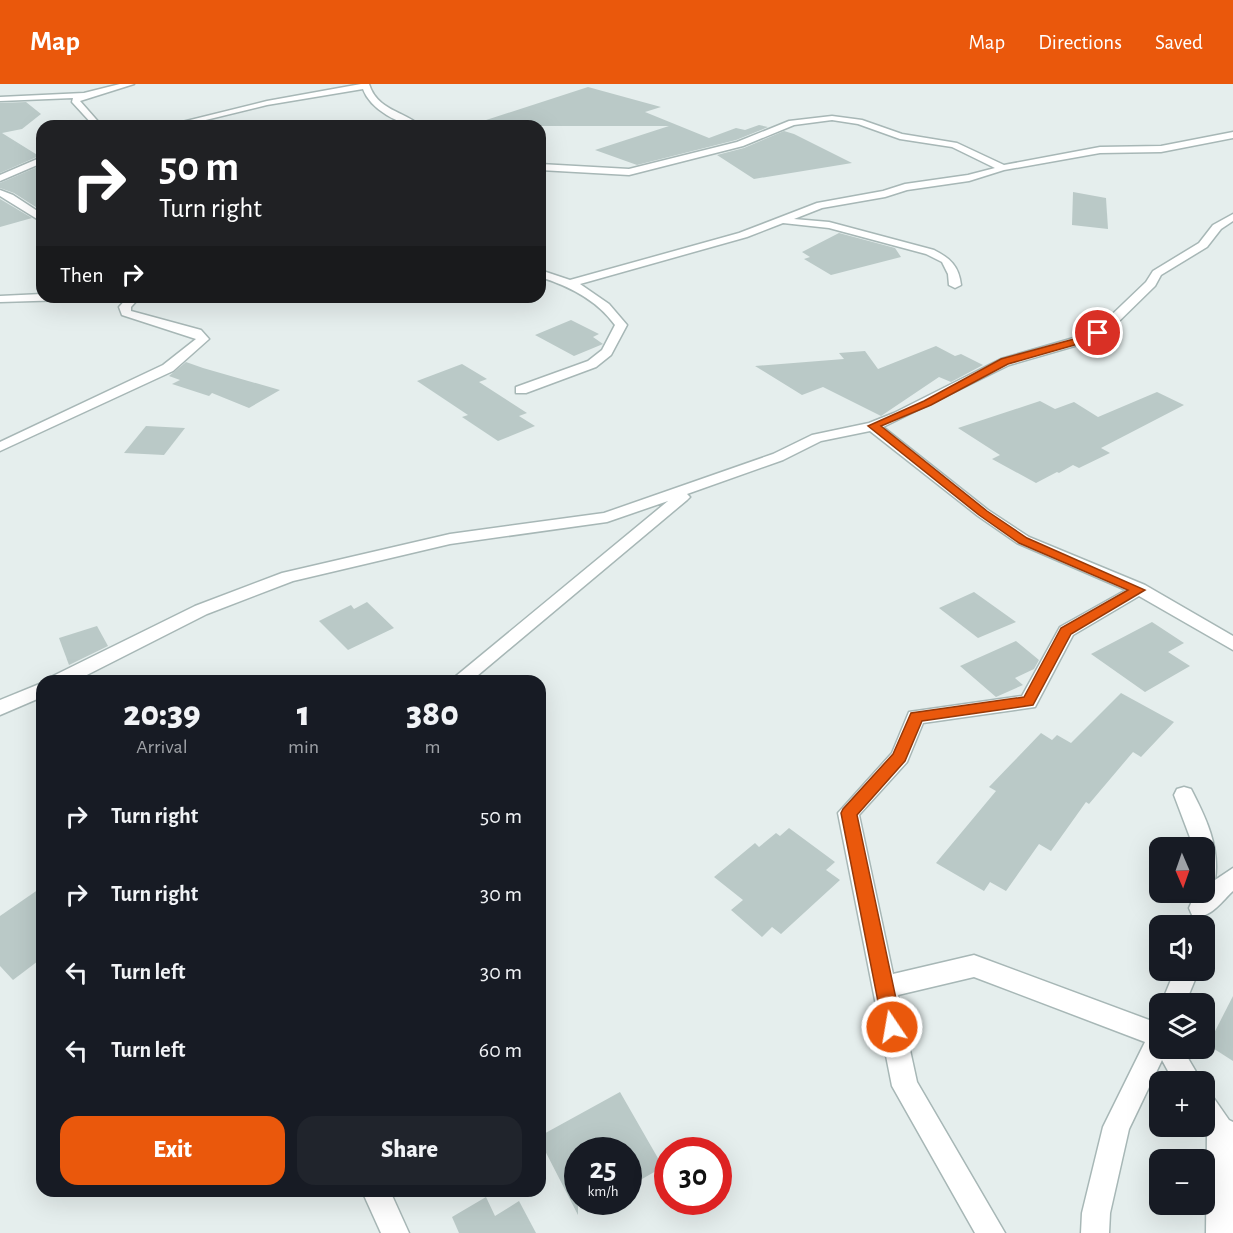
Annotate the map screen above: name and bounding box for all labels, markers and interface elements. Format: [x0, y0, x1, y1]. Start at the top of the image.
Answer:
text: Map [30, 28, 80, 56]
text: Map [969, 32, 1005, 53]
text: Directions [1038, 32, 1122, 53]
text: Saved [1155, 32, 1203, 53]
icon: right [60, 144, 138, 222]
text: 50 m [159, 146, 239, 188]
text: Turn right [159, 195, 262, 222]
icon: right [116, 258, 149, 291]
text: Then [60, 264, 104, 286]
pin [1072, 307, 1123, 358]
icon: arrive [1081, 316, 1114, 349]
text: 20:39 [123, 696, 201, 732]
text: 1 [297, 696, 310, 732]
text: 380 [406, 696, 459, 732]
text: Arrival [136, 737, 188, 757]
text: min [288, 737, 319, 757]
text: m [425, 737, 441, 757]
icon: right [60, 800, 93, 833]
text: Turn right [111, 805, 198, 827]
text: 50 m [480, 805, 522, 827]
north arrow [1149, 837, 1215, 903]
map controls [1149, 837, 1215, 1215]
icon: right [60, 878, 93, 911]
text: Turn right [111, 883, 198, 905]
text: 30 m [480, 883, 522, 905]
button: sound [1149, 915, 1215, 981]
icon: left [60, 956, 93, 989]
text: Turn left [111, 961, 185, 983]
text: 30 m [480, 961, 522, 983]
button: layers [1149, 993, 1215, 1059]
position arrow [860, 995, 924, 1059]
icon: left [60, 1034, 93, 1067]
text: Turn left [111, 1039, 185, 1061]
text: 60 m [479, 1039, 522, 1061]
button: + [1149, 1071, 1215, 1137]
button: Exit [60, 1116, 285, 1185]
button: Share [297, 1116, 522, 1185]
speed limit sign: 30 [654, 1137, 732, 1215]
button: − [1149, 1149, 1215, 1215]
text: 25 [589, 1154, 617, 1184]
text: km/h [588, 1184, 618, 1199]

